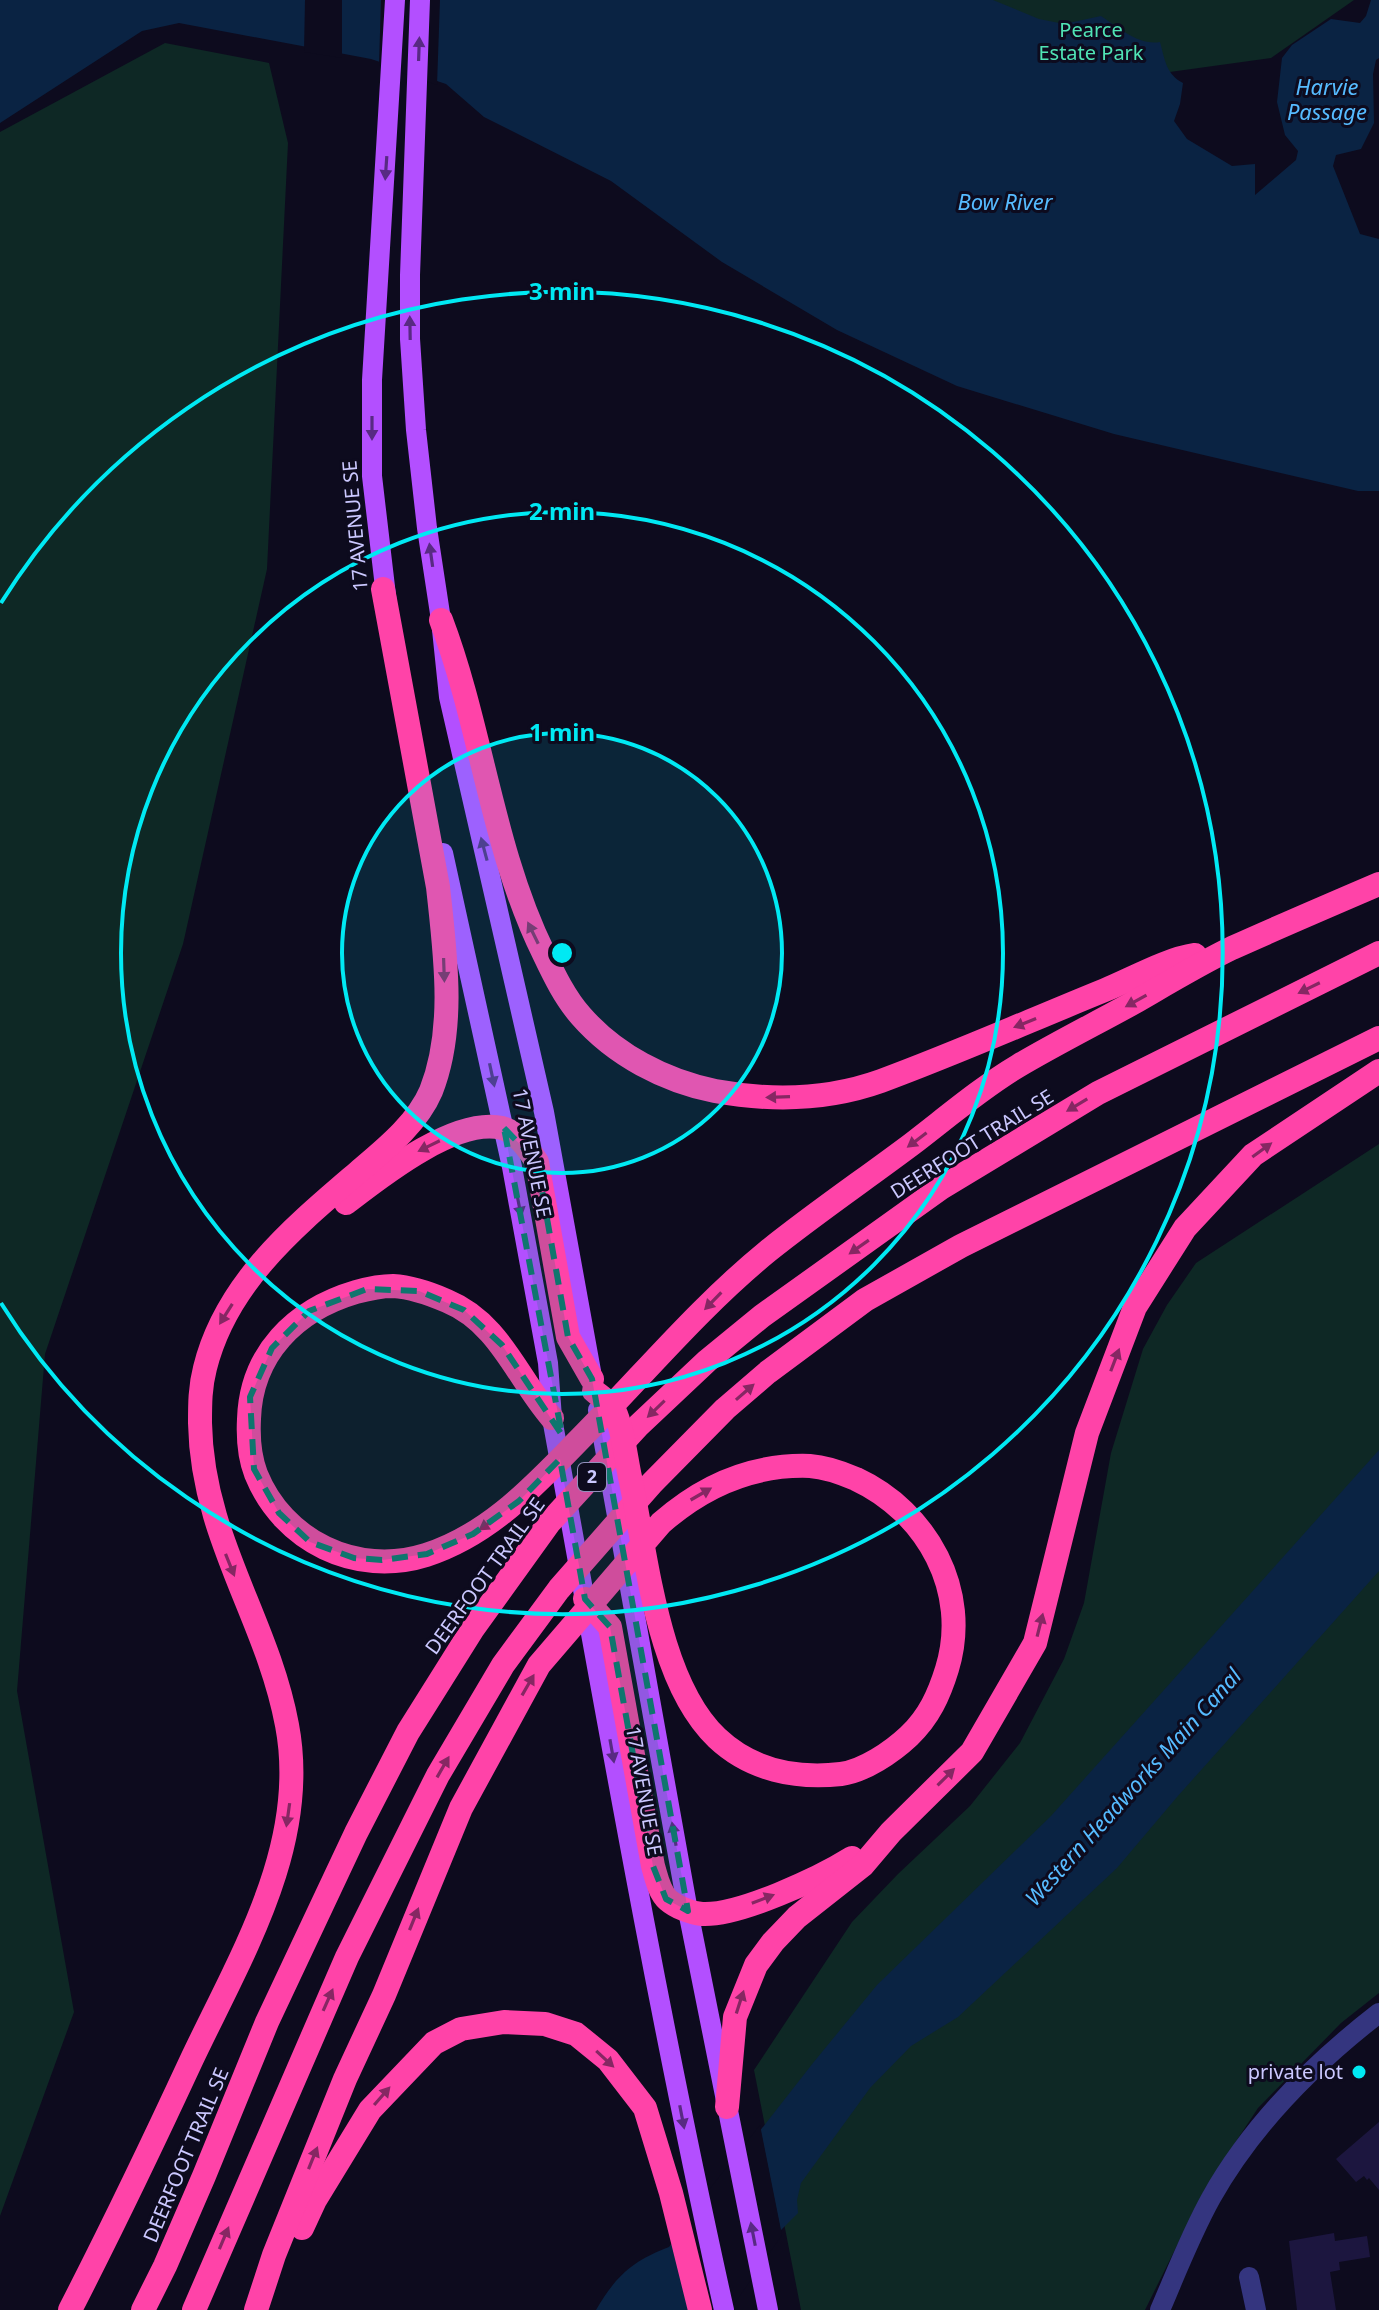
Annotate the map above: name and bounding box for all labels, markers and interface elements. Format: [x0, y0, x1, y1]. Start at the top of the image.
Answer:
park label: Pearce Estate Park [1038, 16, 1144, 66]
one-way arrow [412, 36, 425, 61]
water label: Harvie Passage [1287, 71, 1367, 126]
one-way arrow [379, 156, 392, 181]
water label: Bow River [957, 186, 1054, 216]
text: 3 min [529, 274, 595, 307]
one-way arrow [404, 315, 417, 340]
one-way arrow [366, 416, 378, 441]
street label: 17 AVENUE SE [335, 459, 374, 593]
text: 2 min [529, 494, 595, 527]
one-way arrow [424, 542, 437, 567]
text: 1 min [529, 715, 595, 748]
one-way arrow [477, 837, 489, 862]
one-way arrow [527, 921, 540, 944]
centre of rings [548, 939, 576, 967]
one-way arrow [438, 958, 451, 983]
one-way arrow [1298, 981, 1321, 995]
one-way arrow [1125, 994, 1147, 1008]
one-way arrow [1013, 1016, 1037, 1029]
one-way arrow [487, 1063, 499, 1088]
street label: DEERFOOT TRAIL SE [885, 1082, 1058, 1205]
street label: 17 AVENUE SE [507, 1086, 558, 1220]
one-way arrow [765, 1091, 790, 1104]
one-way arrow [1066, 1098, 1088, 1112]
one-way arrow [907, 1132, 928, 1147]
one-way arrow [418, 1139, 441, 1153]
one-way arrow [1251, 1143, 1272, 1158]
one-way arrow [513, 1192, 525, 1217]
one-way arrow [849, 1239, 870, 1254]
one-way arrow [704, 1291, 723, 1310]
one-way arrow [219, 1303, 233, 1325]
one-way arrow [1109, 1348, 1122, 1372]
one-way arrow [735, 1384, 755, 1401]
one-way arrow [647, 1399, 666, 1417]
road number: 2 [578, 1463, 606, 1491]
one-way arrow [690, 1487, 712, 1501]
street label: DEERFOOT TRAIL SE [419, 1492, 551, 1659]
one-way arrow [479, 1515, 500, 1530]
one-way arrow [224, 1553, 237, 1577]
one-way arrow [1034, 1613, 1046, 1638]
water label: Western Headworks Main Canal [1017, 1660, 1248, 1912]
one-way arrow [521, 1674, 535, 1697]
street label: 17 AVENUE SE [620, 1724, 669, 1858]
one-way arrow [606, 1739, 618, 1764]
one-way arrow [436, 1756, 450, 1778]
one-way arrow [936, 1769, 955, 1787]
one-way arrow [281, 1802, 294, 1827]
one-way arrow [667, 1821, 679, 1846]
one-way arrow [751, 1892, 775, 1905]
one-way arrow [408, 1907, 421, 1931]
one-way arrow [321, 1988, 335, 2012]
one-way arrow [734, 1990, 747, 2014]
one-way arrow [595, 2049, 614, 2067]
place label: private lot [1248, 2058, 1343, 2085]
street label: DEERFOOT TRAIL SE [136, 2063, 235, 2246]
marker: private lot [1350, 2063, 1368, 2081]
one-way arrow [373, 2086, 390, 2106]
one-way arrow [676, 2104, 688, 2129]
one-way arrow [307, 2146, 320, 2170]
one-way arrow [746, 2221, 759, 2246]
one-way arrow [218, 2226, 231, 2250]

